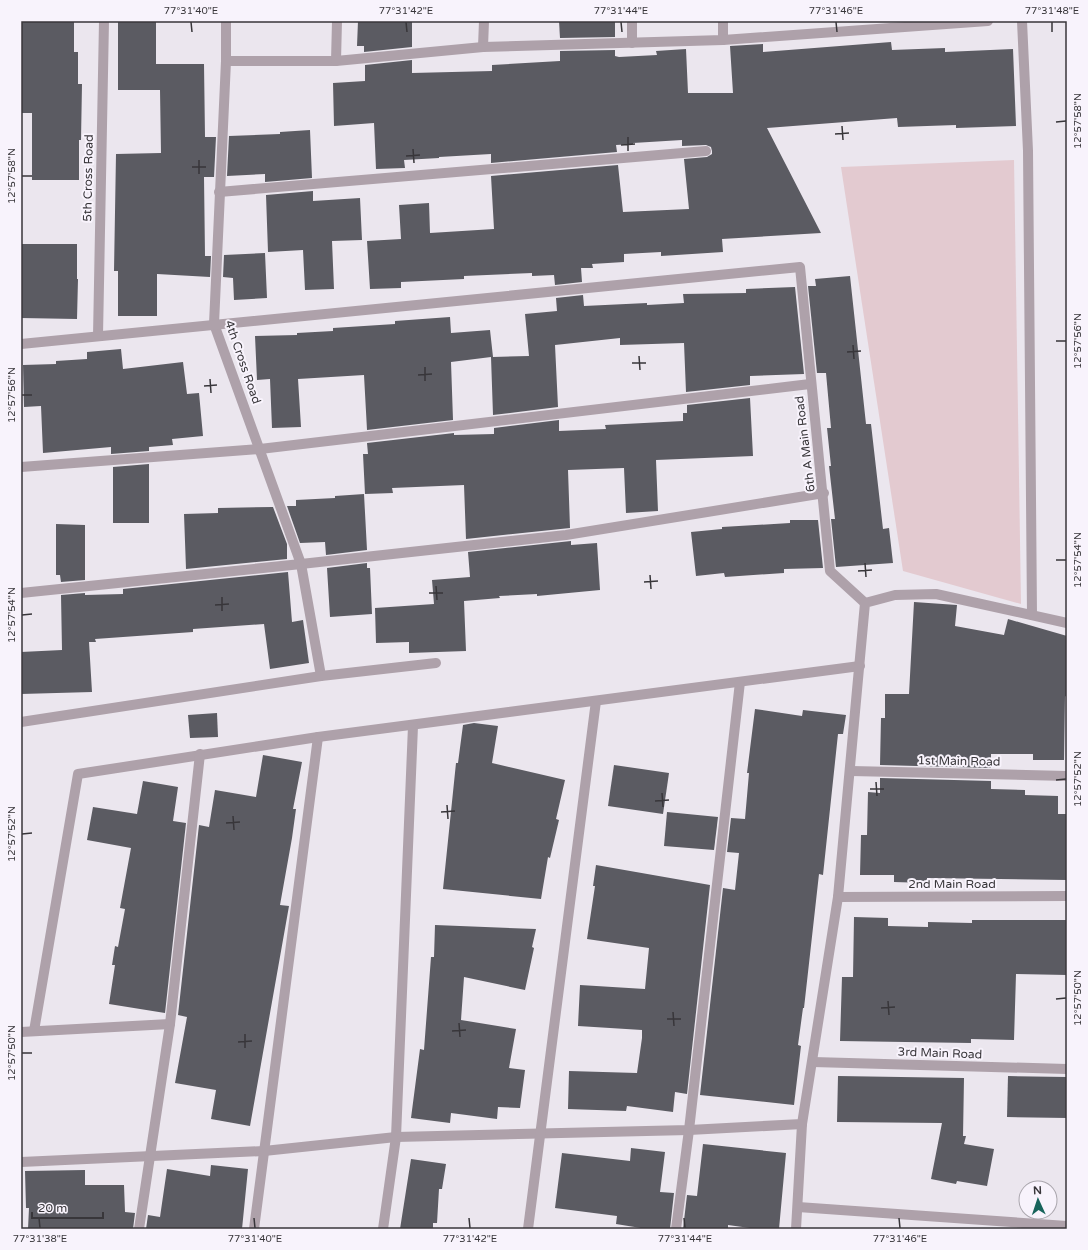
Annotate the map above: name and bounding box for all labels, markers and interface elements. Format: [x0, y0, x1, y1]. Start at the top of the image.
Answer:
text: 77°31'40"E [164, 5, 218, 17]
text: 77°31'42"E [379, 5, 433, 17]
text: 77°31'44"E [594, 5, 648, 17]
text: 77°31'46"E [809, 5, 863, 17]
text: 77°31'48"E [1025, 5, 1079, 17]
text: 12°57'58"N [1072, 93, 1084, 149]
street label: 5th Cross Road [80, 134, 96, 222]
text: 12°57'58"N [6, 148, 18, 204]
text: 12°57'56"N [1072, 313, 1084, 369]
street label: 4th Cross Road [222, 318, 264, 406]
text: 12°57'56"N [6, 367, 18, 423]
street label: 6th A Main Road [792, 395, 818, 493]
text: 12°57'54"N [1072, 532, 1084, 588]
text: 12°57'54"N [6, 587, 18, 643]
text: 12°57'52"N [1072, 751, 1084, 807]
street label: 1st Main Road [917, 753, 1001, 769]
text: 12°57'52"N [6, 806, 18, 862]
street label: 2nd Main Road [908, 877, 996, 891]
text: 12°57'50"N [1072, 970, 1084, 1026]
text: 12°57'50"N [6, 1025, 18, 1081]
street label: 3rd Main Road [898, 1045, 982, 1061]
north arrow [1018, 1180, 1058, 1220]
text: N [1033, 1184, 1042, 1197]
scale bar [32, 1194, 103, 1220]
text: 20 m [38, 1201, 67, 1215]
text: 77°31'38"E [13, 1233, 67, 1245]
text: 77°31'40"E [228, 1233, 282, 1245]
text: 77°31'42"E [443, 1233, 497, 1245]
text: 77°31'44"E [658, 1233, 712, 1245]
text: 77°31'46"E [873, 1233, 927, 1245]

